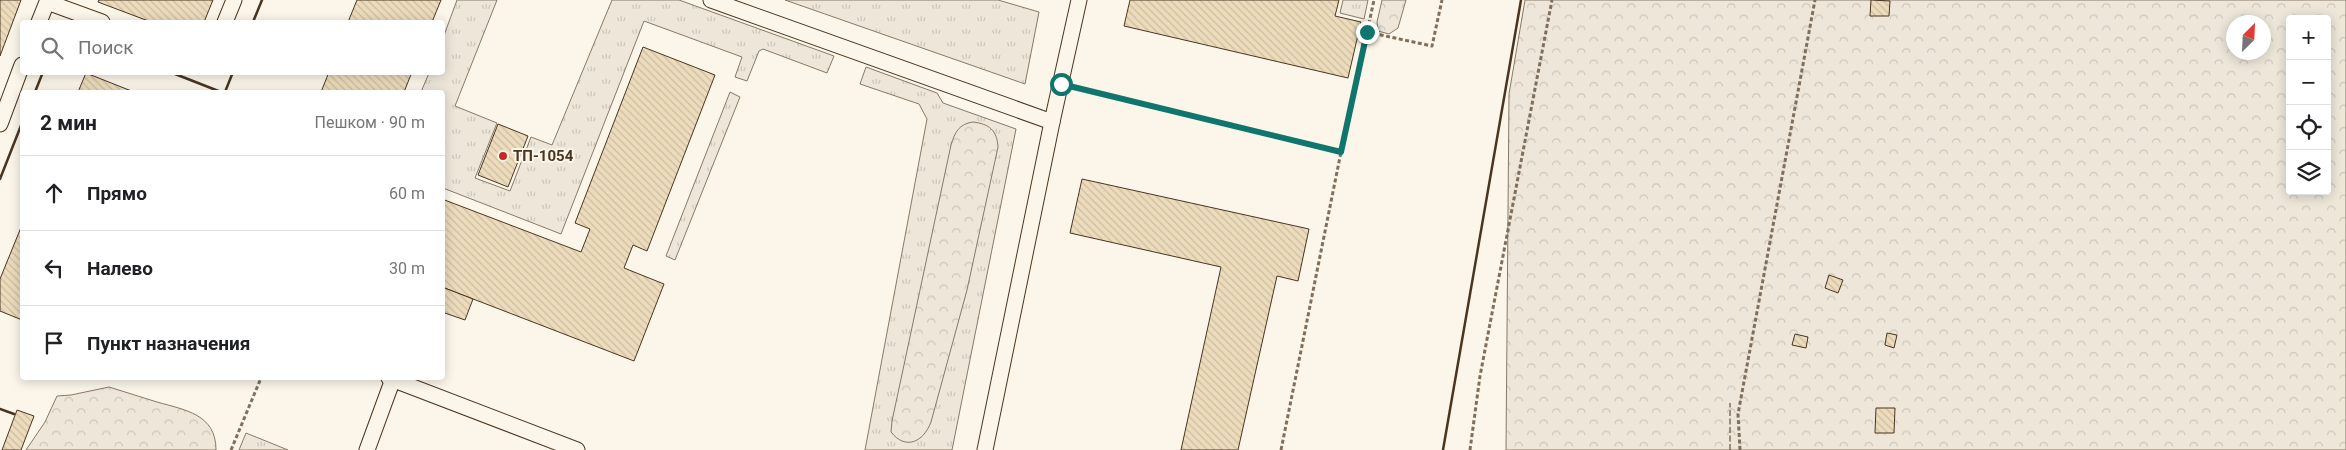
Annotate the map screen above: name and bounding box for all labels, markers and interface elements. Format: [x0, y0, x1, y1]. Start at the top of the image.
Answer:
north arrow [2226, 15, 2271, 60]
map controls [2286, 15, 2331, 195]
button: + [2286, 15, 2331, 60]
search box [20, 20, 445, 75]
route end [1356, 21, 1379, 44]
icon: search [38, 34, 66, 62]
text: Поиск [78, 36, 134, 59]
button: − [2286, 60, 2331, 105]
route start [1050, 73, 1073, 96]
button: locate [2286, 105, 2331, 150]
text: 2 мин [40, 111, 97, 135]
text: Пешком · 90 m [315, 113, 425, 132]
place label: ТП-1054 [513, 147, 574, 165]
marker: ТП-1054 [497, 150, 509, 162]
button: layers [2286, 150, 2331, 195]
icon: ahead [40, 179, 68, 207]
text: Прямо [87, 182, 147, 205]
text: 60 m [389, 184, 425, 203]
icon: left [40, 254, 68, 282]
text: Налево [87, 257, 153, 280]
text: 30 m [389, 259, 425, 278]
icon: arrive [40, 329, 68, 357]
text: Пункт назначения [87, 332, 250, 355]

